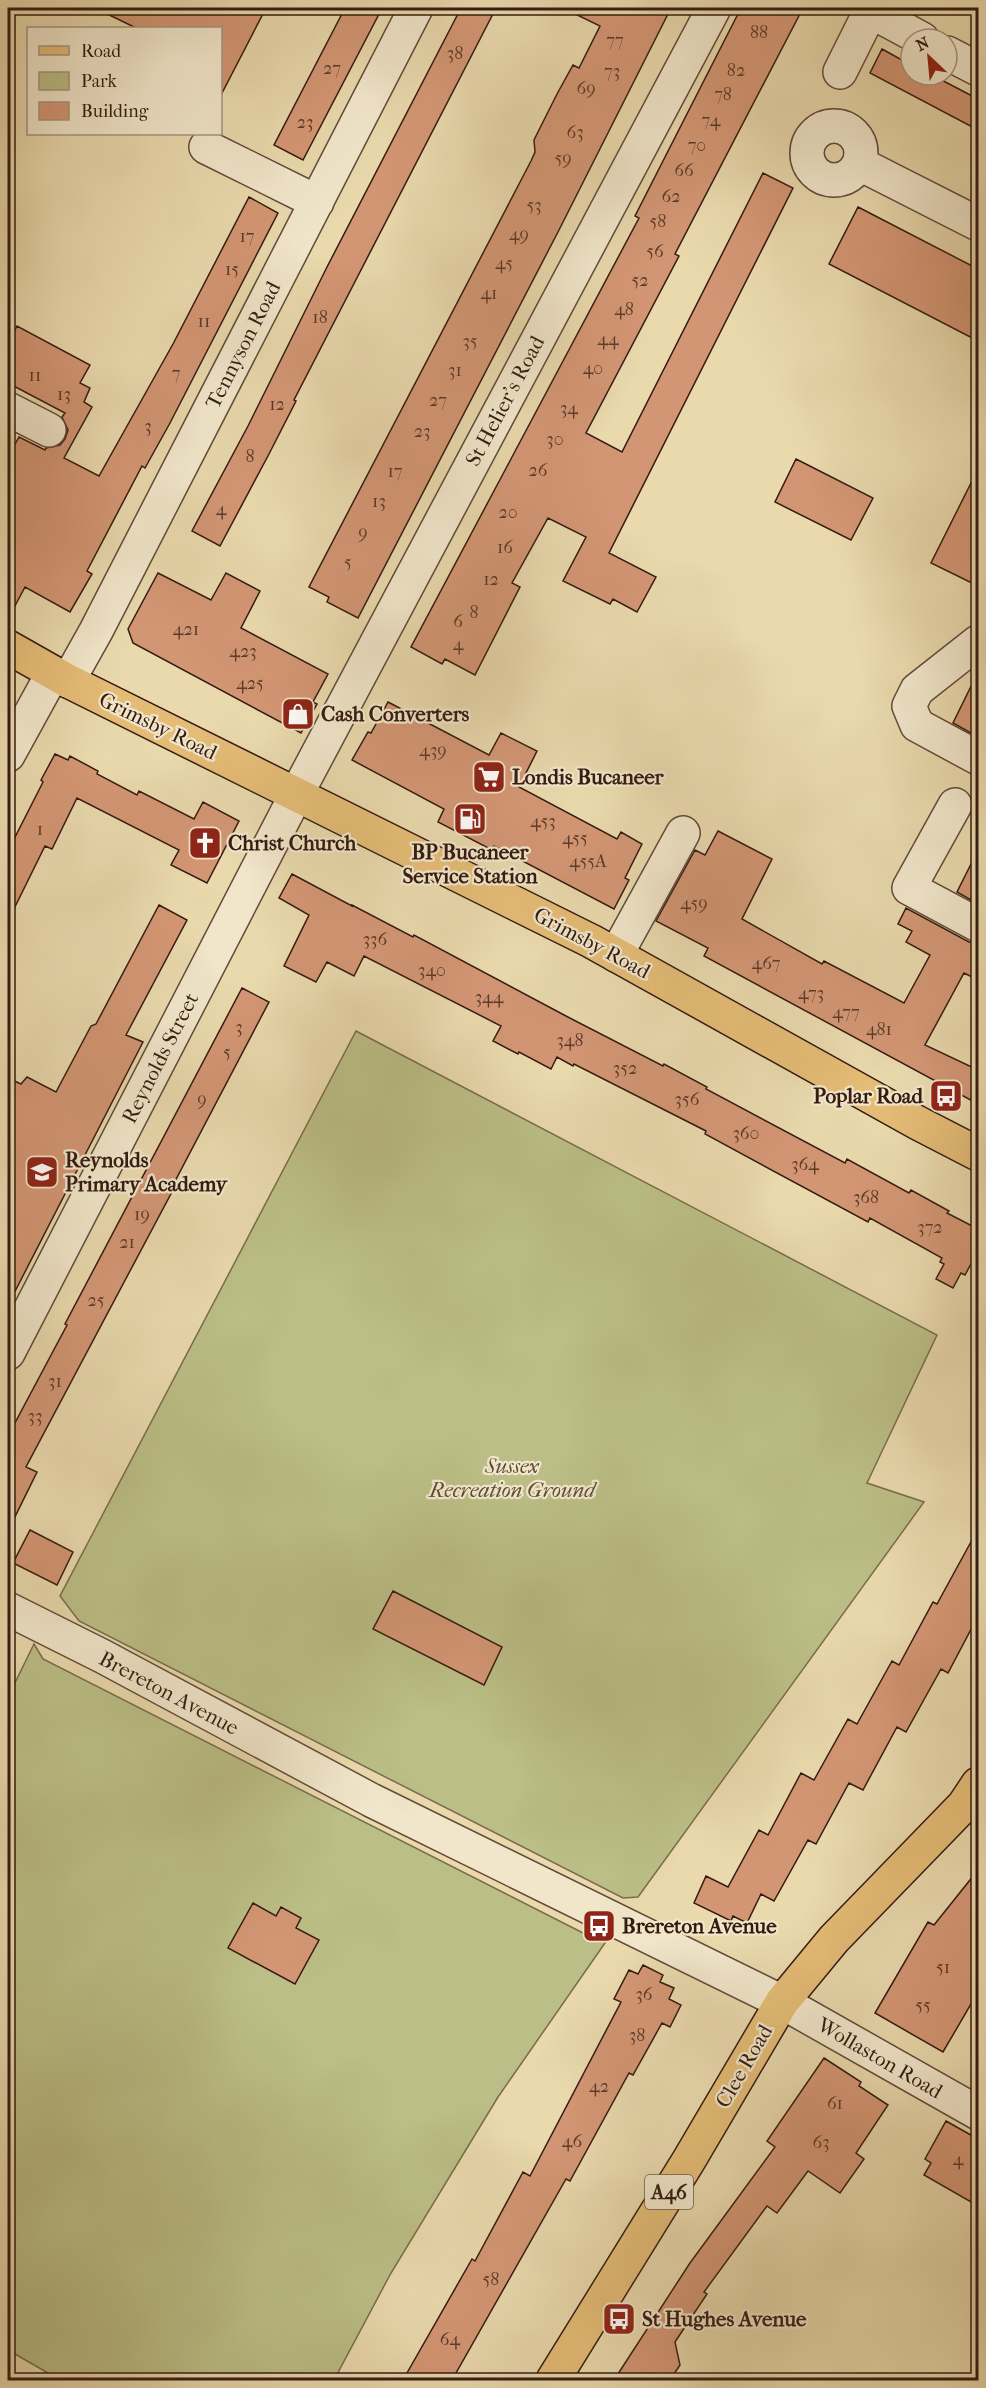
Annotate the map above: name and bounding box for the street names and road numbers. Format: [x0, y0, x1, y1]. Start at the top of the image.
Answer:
street label: Tennyson Road [201, 277, 286, 413]
street label: St Helier's Road [461, 331, 550, 470]
street label: Grimsby Road [95, 687, 221, 765]
street label: Grimsby Road [530, 902, 655, 984]
street label: Reynolds Street [117, 988, 203, 1127]
street label: Brereton Avenue [95, 1646, 243, 1740]
street label: Wollaston Road [812, 2012, 947, 2104]
street label: Clee Road [711, 2020, 778, 2112]
road number: A46 [645, 2175, 693, 2209]

